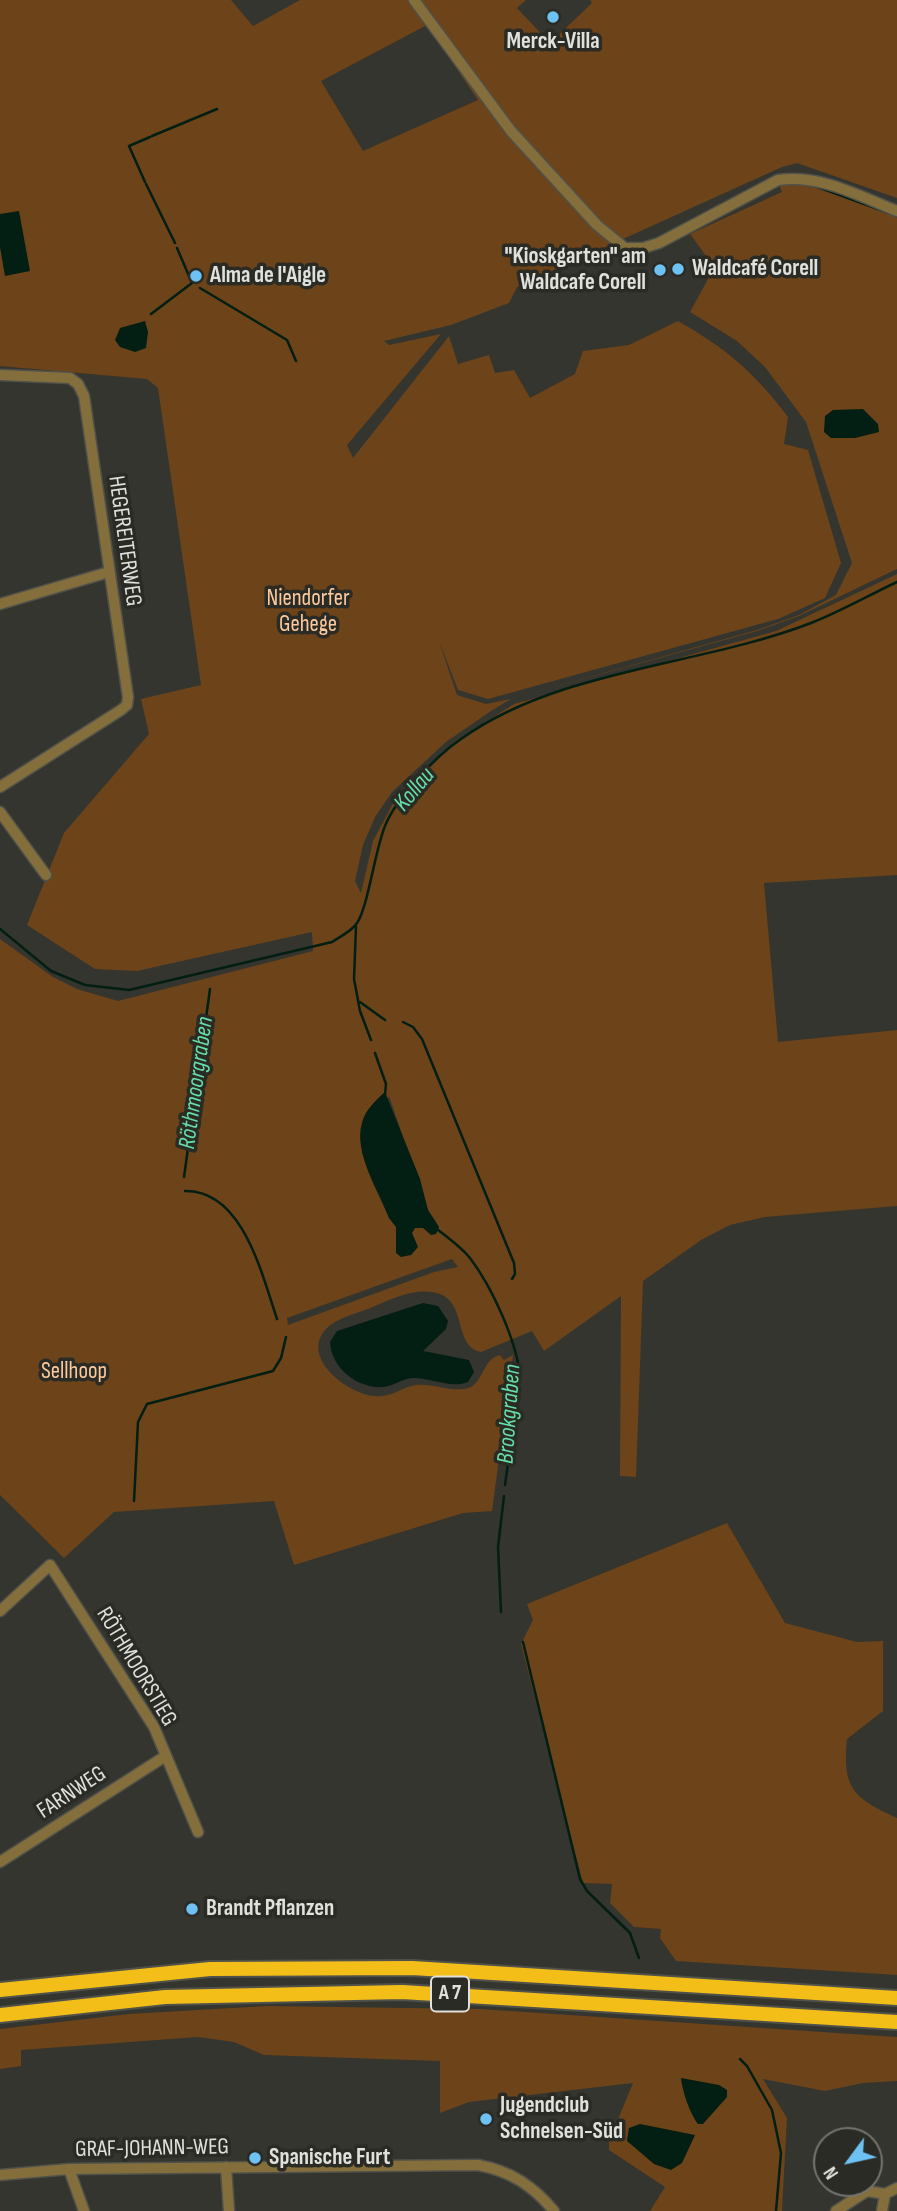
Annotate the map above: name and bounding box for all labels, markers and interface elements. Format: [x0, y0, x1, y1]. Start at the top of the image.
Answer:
marker: Merck-Villa [545, 9, 561, 25]
place label: Merck-Villa [506, 28, 600, 56]
place label: "Kioskgarten" am Waldcafe Corell [504, 243, 646, 297]
place label: Waldcafé Corell [692, 255, 818, 283]
marker: Waldcafé Corell [670, 261, 686, 277]
place label: Alma de l'Aigle [210, 262, 326, 290]
marker: "Kioskgarten" am Waldcafe Corell [652, 262, 668, 278]
marker: Alma de l'Aigle [188, 268, 204, 284]
street label: HEGEREITERWEG [101, 474, 147, 608]
park label: Niendorfer Gehege [266, 585, 350, 639]
water label: Kollau [388, 762, 442, 818]
water label: Röthmoorgraben [173, 1015, 221, 1151]
park label: Sellhoop [41, 1358, 107, 1386]
water label: Brookgraben [492, 1363, 528, 1465]
street label: RÖTHMOORSTIEG [90, 1603, 182, 1731]
street label: FARNWEG [32, 1761, 112, 1825]
place label: Brandt Pflanzen [206, 1895, 334, 1923]
marker: Brandt Pflanzen [184, 1901, 200, 1917]
road number: A 7 [431, 1976, 469, 2011]
place label: Jugendclub Schnelsen-Süd [500, 2092, 623, 2146]
marker: Jugendclub Schnelsen-Süd [478, 2111, 494, 2127]
north arrow [813, 2127, 883, 2197]
street label: GRAF-JOHANN-WEG [75, 2134, 229, 2164]
place label: Spanische Furt [269, 2144, 390, 2172]
marker: Spanische Furt [247, 2150, 263, 2166]
text: N [819, 2162, 844, 2183]

